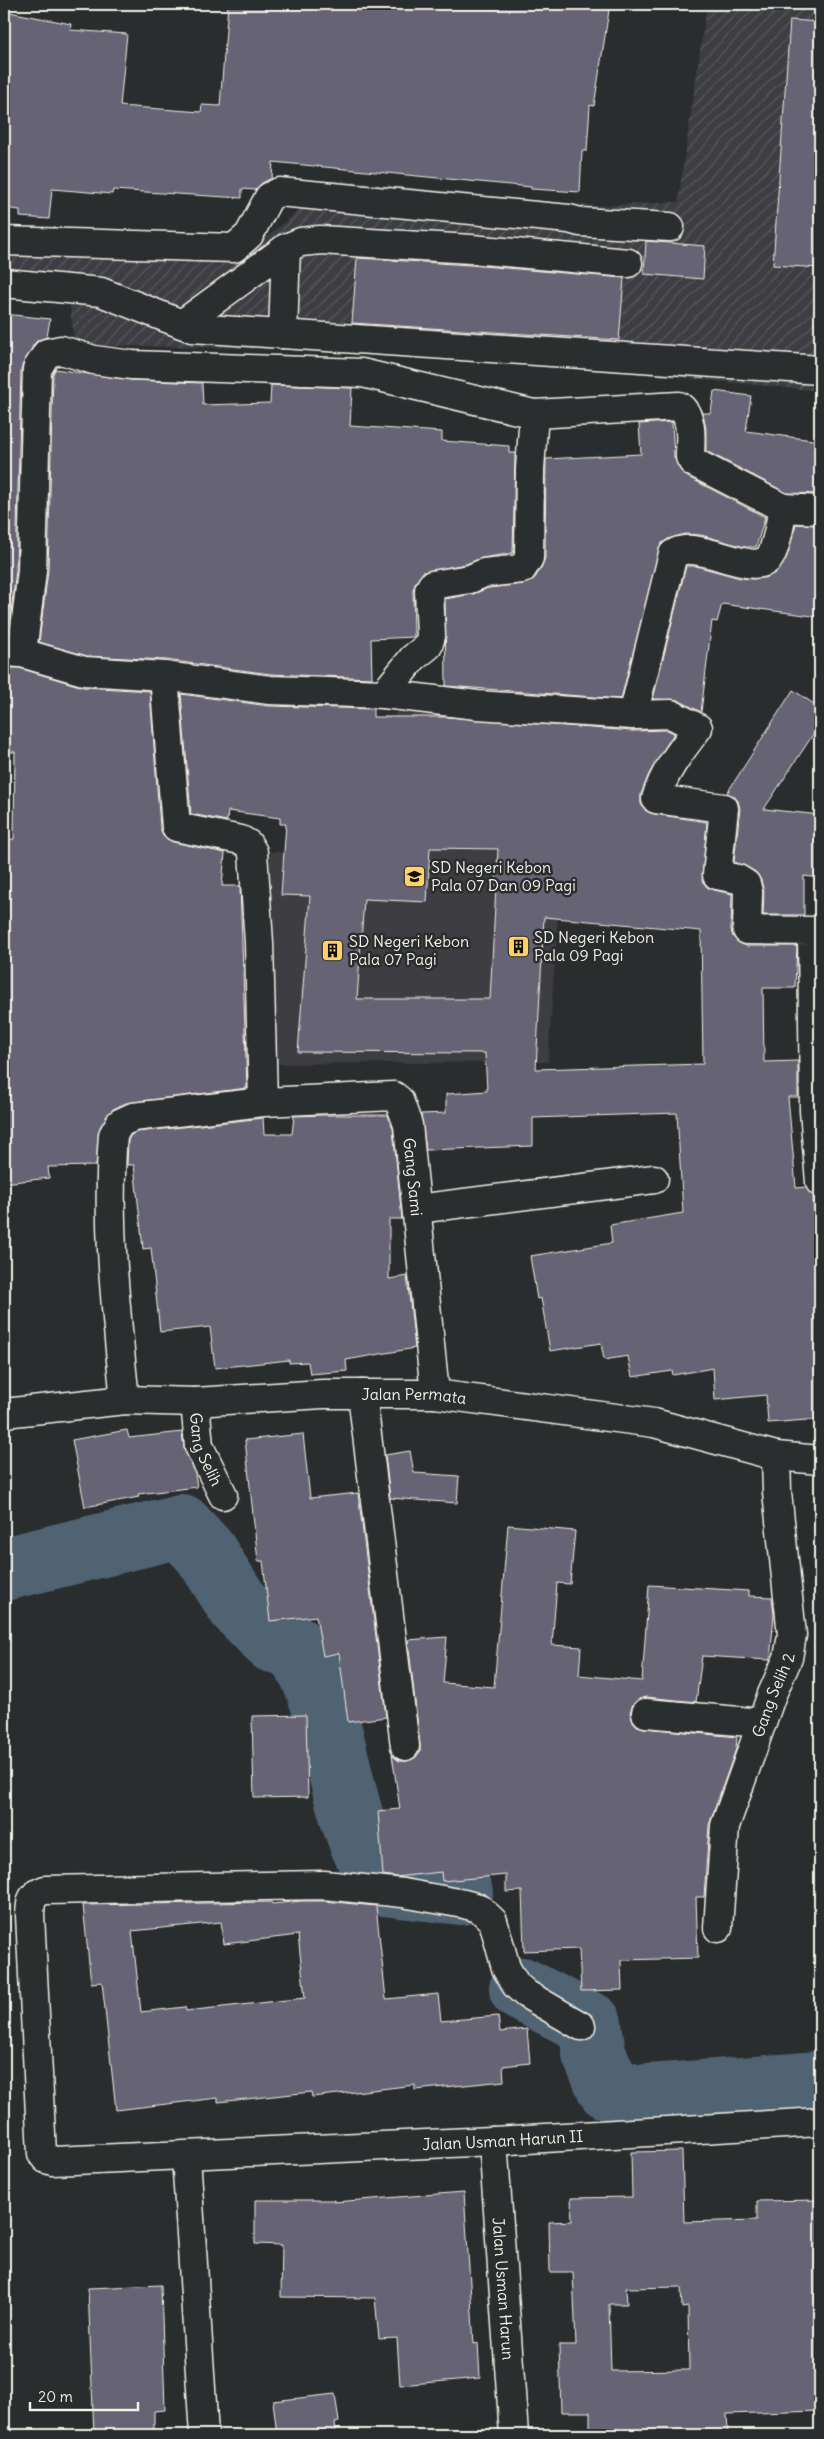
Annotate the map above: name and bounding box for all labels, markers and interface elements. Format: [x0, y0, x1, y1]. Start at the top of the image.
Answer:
place label: SD Negeri Kebon Pala 07 Dan 09 Pagi [431, 857, 576, 895]
school or university icon: SD Negeri Kebon Pala 07 Dan 09 Pagi [403, 864, 427, 888]
place label: SD Negeri Kebon Pala 09 Pagi [534, 927, 654, 965]
place label: SD Negeri Kebon Pala 07 Pagi [349, 931, 469, 969]
building icon: SD Negeri Kebon Pala 09 Pagi [506, 934, 530, 958]
building icon: SD Negeri Kebon Pala 07 Pagi [321, 938, 345, 962]
street label: Gang Sami [399, 1137, 427, 1217]
street label: Jalan Permata [362, 1383, 468, 1408]
street label: Gang Selih [186, 1412, 227, 1489]
street label: Gang Selih 2 [747, 1651, 799, 1740]
street label: Jalan Usman Harun II [422, 2126, 584, 2154]
street label: Jalan Usman Harun [488, 2217, 519, 2361]
scale bar [30, 2379, 138, 2411]
text: 20 m [38, 2387, 73, 2406]

